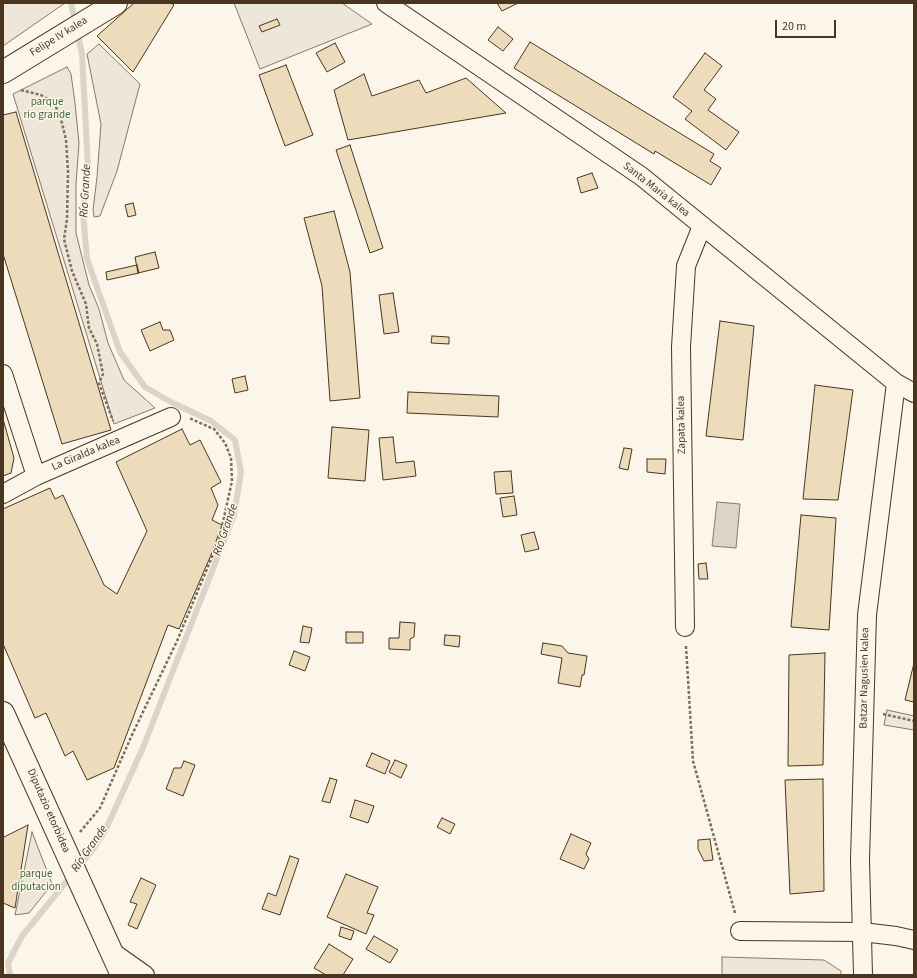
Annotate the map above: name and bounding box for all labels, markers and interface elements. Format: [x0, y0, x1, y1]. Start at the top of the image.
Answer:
scale bar [777, 12, 838, 38]
street label: Felipe IV kalea [28, 14, 90, 60]
text: 20 m [782, 18, 806, 35]
park label: parque rio grande [24, 96, 70, 122]
street label: Santa Maria kalea [620, 160, 692, 220]
water label: Río Grande [77, 164, 95, 218]
street label: Zapata kalea [675, 396, 689, 454]
street label: La Giralda kalea [50, 434, 122, 474]
water label: Río Grande [210, 502, 242, 558]
street label: Batzar Nagusien kalea [858, 627, 872, 729]
street label: Diputazio etorbidea [24, 767, 72, 855]
water label: Río Grande [69, 823, 111, 875]
park label: parque diputacion [11, 868, 61, 894]

